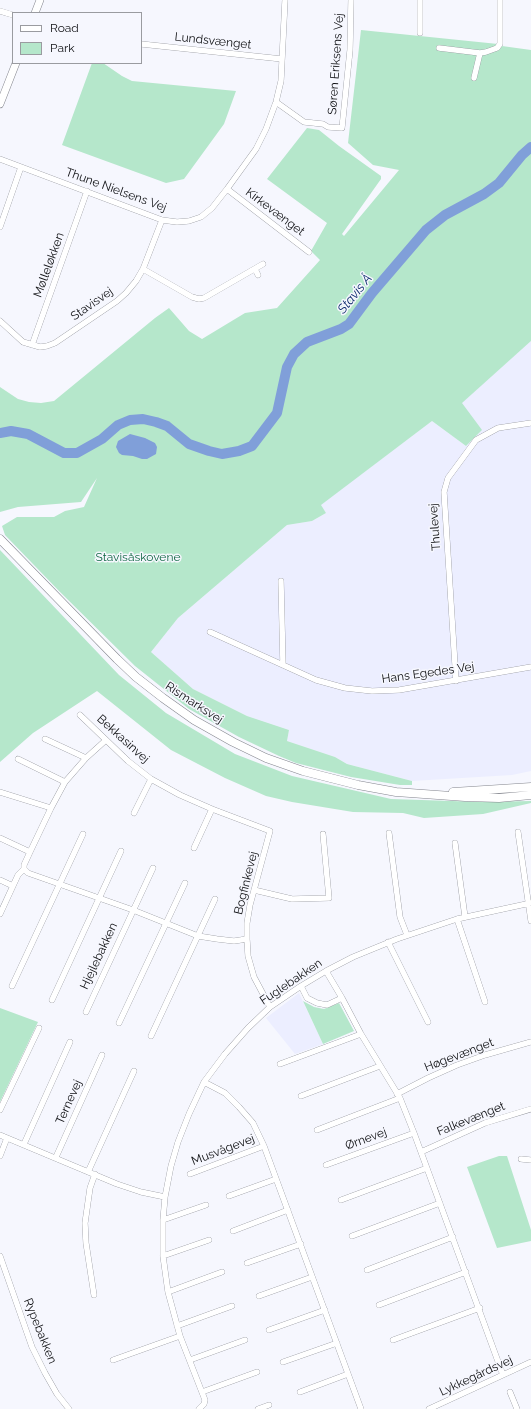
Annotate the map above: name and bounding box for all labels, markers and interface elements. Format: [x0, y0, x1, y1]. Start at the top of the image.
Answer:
legend [12, 12, 142, 64]
street label: Søren Eriksens Vej [325, 13, 347, 115]
text: Road [50, 21, 79, 35]
street label: Lundsvænget [174, 30, 252, 52]
text: Park [50, 41, 75, 55]
street label: Thune Nielsens Vej [63, 165, 169, 215]
street label: Kirkevænget [243, 185, 307, 239]
street label: Mølleløkken [31, 231, 67, 299]
water label: Stavis Å [334, 271, 376, 317]
street label: Stavisvej [68, 284, 116, 324]
street label: Thulevej [426, 503, 444, 551]
park label: Stavisåskovene [96, 550, 180, 564]
street label: Hans Egedes Vej [381, 659, 475, 687]
street label: Rismarksvej [162, 679, 226, 727]
street label: Bekkasinvej [94, 712, 152, 766]
street label: Bogfinkevej [231, 850, 261, 916]
street label: Hjejlebakken [77, 920, 121, 992]
street label: Fuglebakken [257, 956, 325, 1008]
street label: Høgevænget [422, 1035, 496, 1075]
street label: Ternevej [53, 1078, 85, 1126]
street label: Falkevænget [435, 1099, 507, 1139]
street label: Ørnevej [343, 1125, 389, 1153]
street label: Musvågevej [189, 1131, 257, 1169]
street label: Rypebakken [20, 1296, 60, 1366]
street label: Lykkegårdsvej [437, 1353, 515, 1399]

